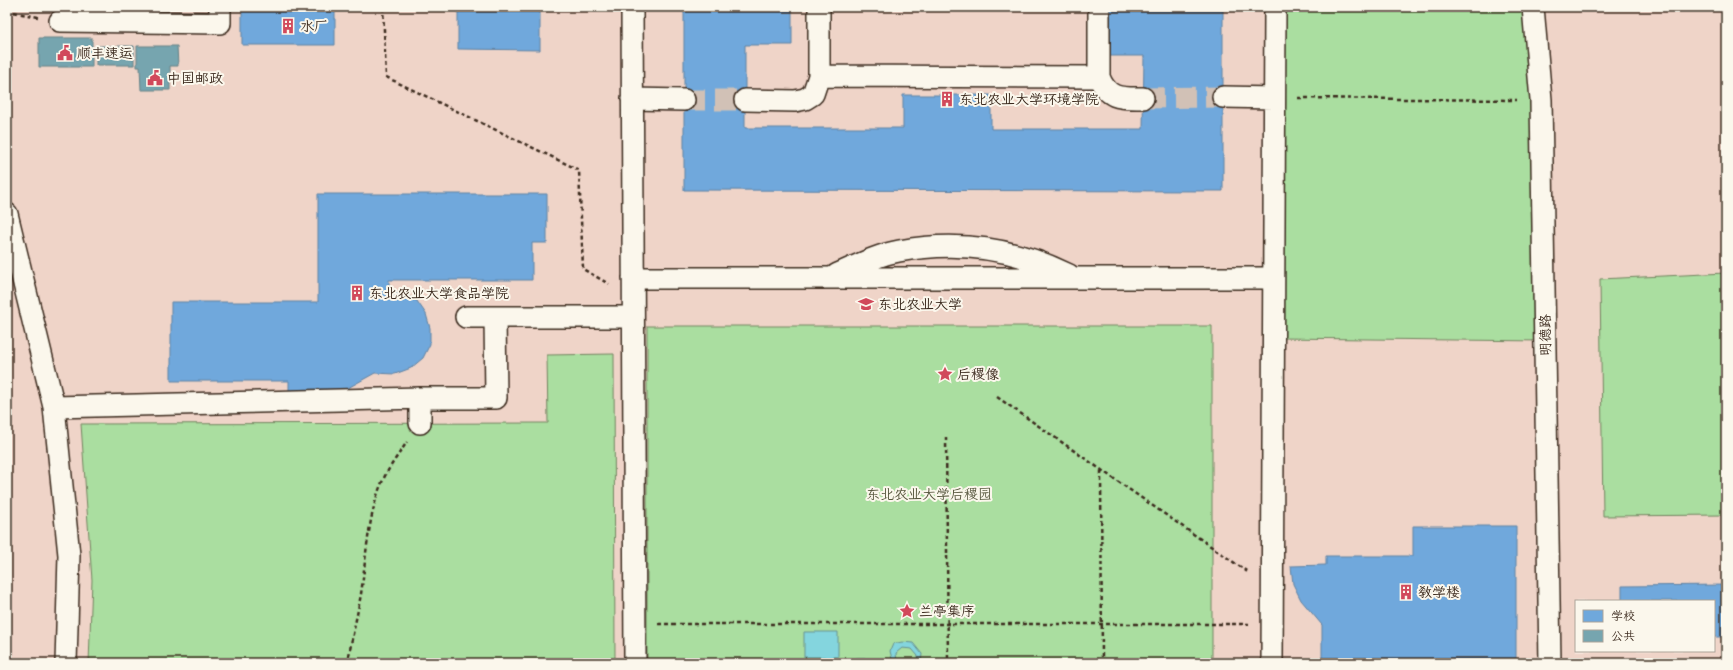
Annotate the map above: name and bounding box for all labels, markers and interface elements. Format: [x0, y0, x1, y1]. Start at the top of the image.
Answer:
building icon: 水厂 [279, 17, 297, 35]
place label: 水厂 [300, 18, 328, 36]
public building icon: 顺丰速运 [56, 44, 74, 62]
place label: 顺丰速运 [77, 45, 133, 63]
public building icon: 中国邮政 [146, 69, 164, 87]
place label: 中国邮政 [167, 70, 223, 88]
building icon: 东北农业大学环境学院 [938, 90, 956, 108]
place label: 东北农业大学环境学院 [959, 91, 1099, 109]
building icon: 东北农业大学食品学院 [348, 284, 366, 302]
place label: 东北农业大学食品学院 [369, 285, 509, 303]
school or university icon: 东北农业大学 [857, 295, 875, 313]
place label: 东北农业大学 [878, 296, 962, 314]
street label: 明德路 [1537, 314, 1555, 356]
place icon: 后稷像 [936, 365, 954, 383]
place label: 后稷像 [957, 366, 999, 384]
park label: 东北农业大学后稷园 [866, 486, 992, 504]
building icon: 教学楼 [1397, 583, 1415, 601]
place label: 教学楼 [1418, 584, 1460, 602]
legend [1575, 600, 1715, 652]
place icon: 兰亭集序 [898, 602, 916, 620]
place label: 兰亭集序 [919, 603, 975, 621]
text: 学校 [1611, 609, 1635, 625]
text: 公共 [1611, 629, 1635, 645]

